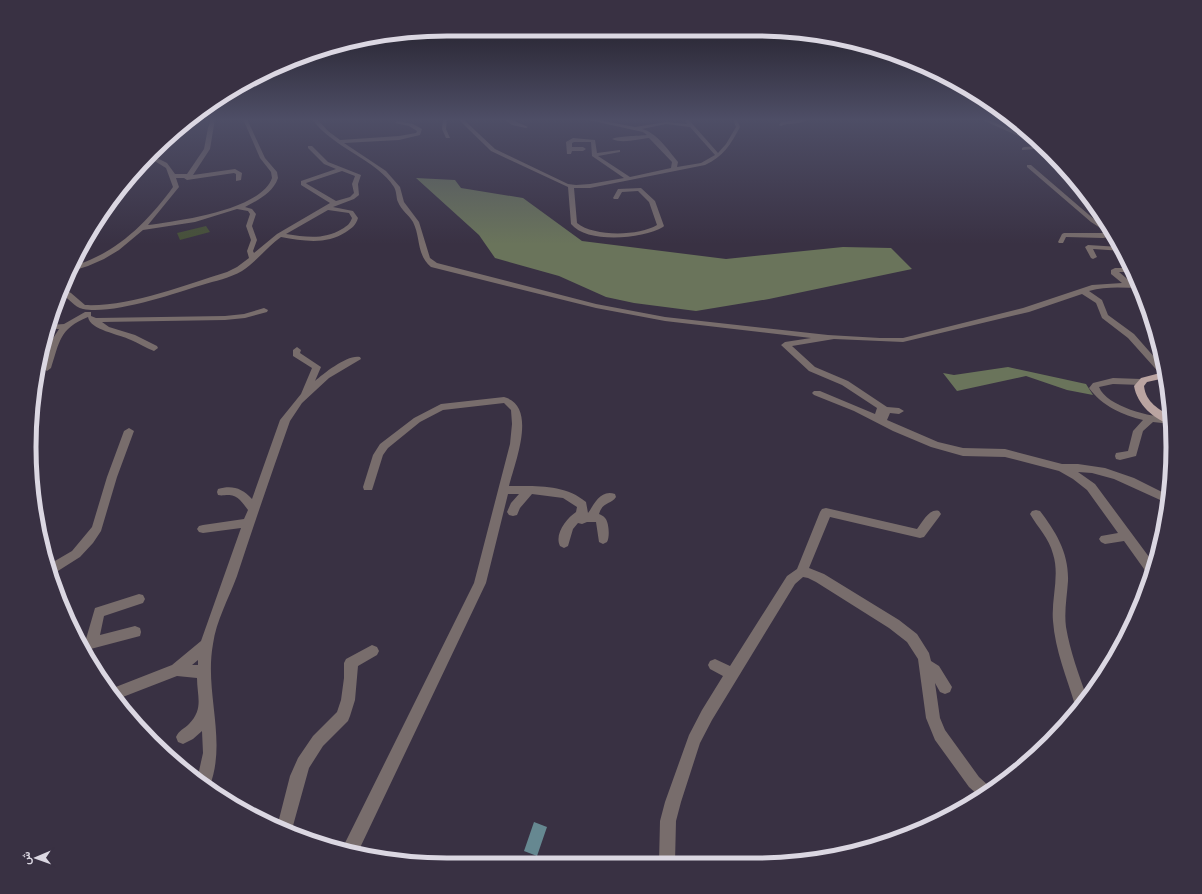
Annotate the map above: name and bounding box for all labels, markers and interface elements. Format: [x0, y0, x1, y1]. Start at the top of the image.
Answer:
north arrow [16, 838, 56, 878]
text: ش [18, 851, 33, 865]

